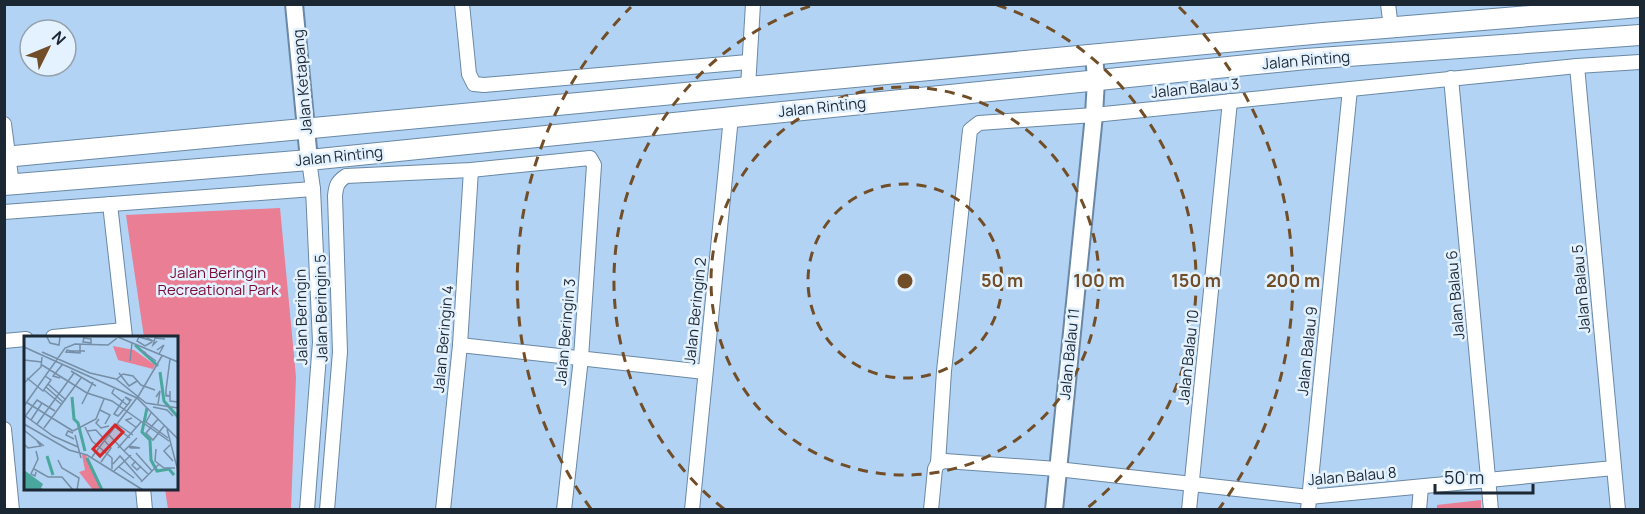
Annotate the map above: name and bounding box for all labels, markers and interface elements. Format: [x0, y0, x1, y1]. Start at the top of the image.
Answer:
north arrow [18, 18, 78, 78]
text: N [47, 26, 71, 49]
street label: Jalan Ketapang [287, 29, 317, 135]
street label: Jalan Rinting [1261, 46, 1351, 74]
street label: Jalan Balau 3 [1150, 73, 1240, 103]
street label: Jalan Rinting [777, 92, 867, 122]
street label: Jalan Rinting [294, 141, 384, 171]
street label: Jalan Balau 5 [1567, 244, 1595, 334]
street label: Jalan Balau 6 [1441, 249, 1469, 341]
street label: Jalan Beringin 5 [310, 254, 332, 362]
street label: Jalan Beringin 2 [679, 256, 711, 366]
park label: Jalan Beringin Recreational Park [158, 262, 279, 300]
text: 50 m [981, 268, 1023, 292]
text: 100 m [1073, 268, 1125, 292]
text: 150 m [1171, 268, 1221, 292]
text: 200 m [1266, 268, 1320, 292]
street label: Jalan Beringin [290, 269, 312, 365]
centre of rings [895, 271, 915, 291]
street label: Jalan Beringin 3 [550, 278, 580, 386]
street label: Jalan Beringin 4 [428, 284, 458, 394]
street label: Jalan Balau 9 [1292, 305, 1322, 397]
street label: Jalan Balau 11 [1054, 307, 1084, 401]
street label: Jalan Balau 10 [1173, 309, 1203, 405]
inset map [24, 336, 178, 490]
scale bar [1435, 457, 1532, 495]
street label: Jalan Balau 8 [1307, 462, 1397, 490]
text: 50 m [1444, 465, 1484, 489]

